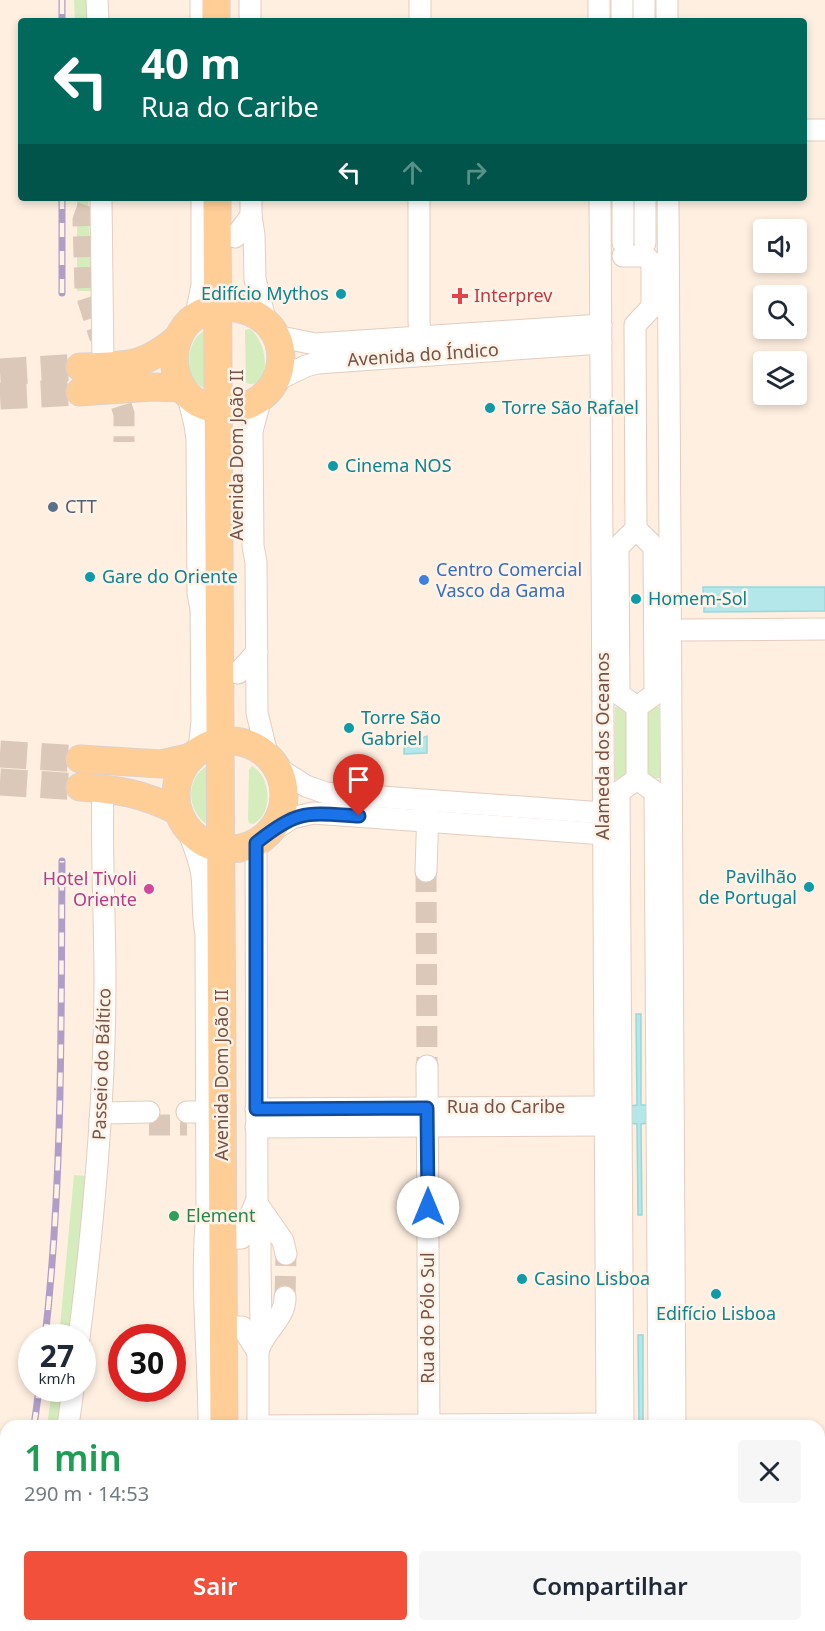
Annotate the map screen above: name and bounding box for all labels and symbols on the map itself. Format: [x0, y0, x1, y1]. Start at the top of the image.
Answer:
place label: Edifício Mythos [201, 281, 329, 305]
place label: Interprev [474, 283, 553, 307]
marker: Edifício Mythos [334, 287, 348, 301]
marker: Interprev [451, 287, 469, 305]
street label: Avenida do Índico [347, 337, 499, 371]
street label: Avenida Dom João II [224, 369, 248, 541]
place label: Torre São Rafael [502, 395, 639, 419]
marker: Torre São Rafael [483, 401, 497, 415]
place label: Cinema NOS [345, 453, 452, 477]
marker: Cinema NOS [326, 459, 340, 473]
place label: CTT [65, 494, 97, 518]
marker: CTT [46, 500, 60, 514]
place label: Centro Comercial Vasco da Gama [436, 557, 582, 602]
place label: Gare do Oriente [102, 564, 238, 588]
marker: Gare do Oriente [83, 570, 97, 584]
marker: Centro Comercial Vasco da Gama [417, 573, 431, 587]
place label: Homem-Sol [648, 586, 747, 610]
marker: Homem-Sol [629, 592, 643, 606]
street label: Alameda dos Oceanos [590, 652, 614, 840]
place label: Torre São Gabriel [361, 705, 441, 750]
marker: Torre São Gabriel [342, 721, 356, 735]
pin [333, 754, 384, 816]
place label: Pavilhão de Portugal [698, 864, 797, 909]
place label: Hotel Tivoli Oriente [43, 866, 137, 911]
marker: Pavilhão de Portugal [802, 880, 816, 894]
marker: Hotel Tivoli Oriente [142, 882, 156, 896]
street label: Passeio do Báltico [86, 987, 116, 1141]
street label: Avenida Dom João II [209, 989, 233, 1161]
street label: Rua do Caribe [447, 1094, 565, 1118]
position arrow [396, 1175, 460, 1239]
place label: Element [186, 1203, 256, 1227]
marker: Element [167, 1209, 181, 1223]
street label: Rua do Pólo Sul [415, 1252, 439, 1384]
place label: Casino Lisboa [534, 1266, 650, 1290]
marker: Casino Lisboa [515, 1272, 529, 1286]
marker: Edifício Lisboa [709, 1287, 723, 1301]
place label: Edifício Lisboa [656, 1301, 776, 1325]
speed limit sign: 30 [108, 1324, 186, 1402]

